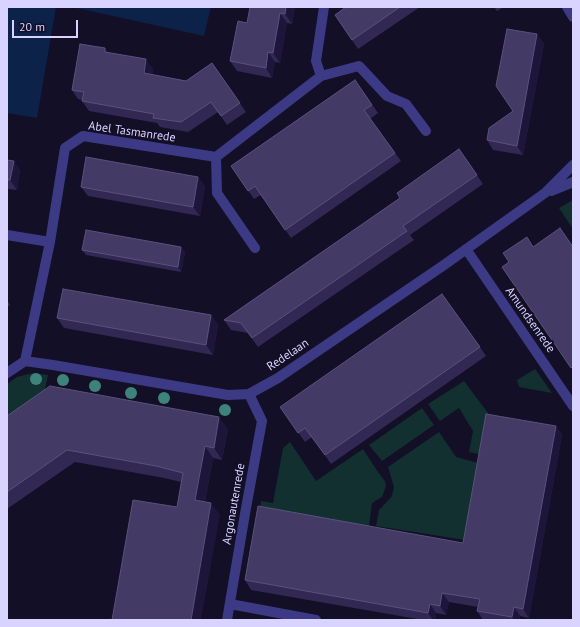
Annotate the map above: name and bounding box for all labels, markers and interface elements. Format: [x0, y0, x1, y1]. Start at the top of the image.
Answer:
scale bar [14, 12, 80, 38]
text: 20 m [19, 19, 45, 34]
street label: Abel Tasmanrede [88, 119, 176, 145]
street label: Amundsenrede [502, 284, 558, 356]
street label: Redelaan [264, 336, 312, 374]
street label: Argonautenrede [220, 462, 248, 546]

